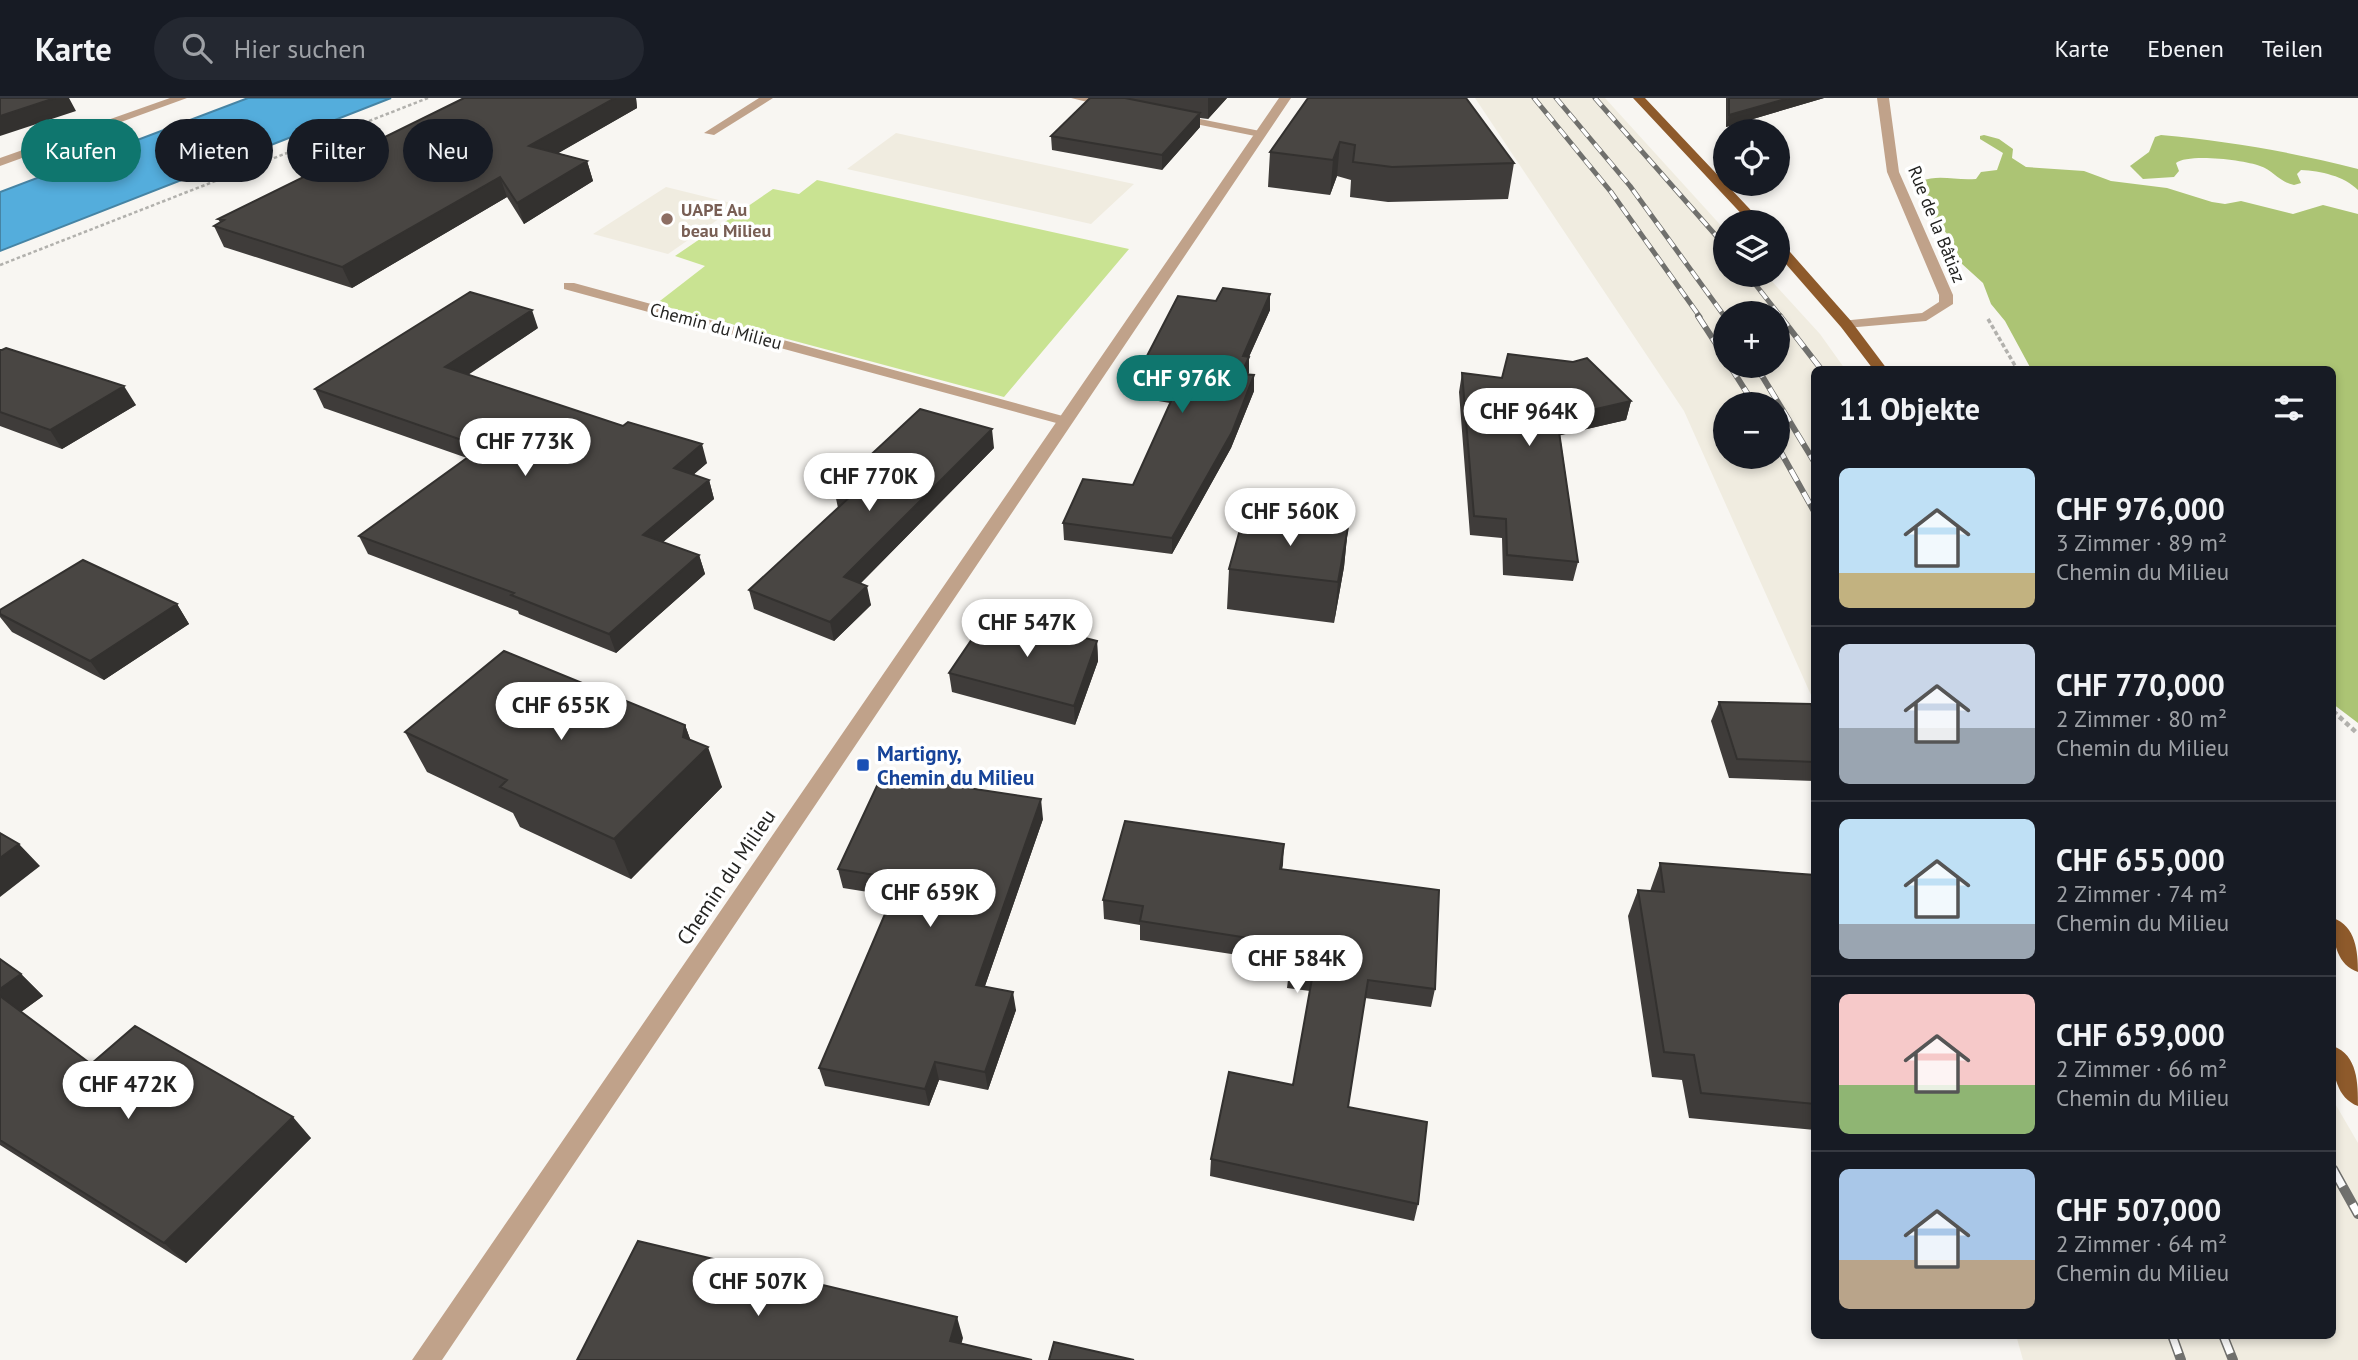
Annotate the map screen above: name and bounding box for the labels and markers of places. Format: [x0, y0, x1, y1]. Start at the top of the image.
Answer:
place label: UAPE Au beau Milieu [681, 198, 771, 242]
marker: UAPE Au beau Milieu [659, 211, 675, 227]
pin: CHF 976K [1110, 356, 1254, 415]
pin: CHF 964K [1457, 388, 1601, 448]
pin: CHF 773K [453, 418, 597, 478]
pin: CHF 770K [797, 454, 941, 513]
pin: CHF 560K [1218, 489, 1362, 548]
pin: CHF 547K [955, 600, 1099, 659]
pin: CHF 655K [489, 682, 633, 742]
place label: Martigny, Chemin du Milieu [877, 740, 1034, 791]
marker: Martigny, Chemin du Milieu [855, 757, 871, 773]
pin: CHF 659K [858, 870, 1002, 929]
pin: CHF 584K [1225, 936, 1369, 995]
pin: CHF 472K [56, 1062, 200, 1121]
pin: CHF 507K [686, 1258, 830, 1318]

